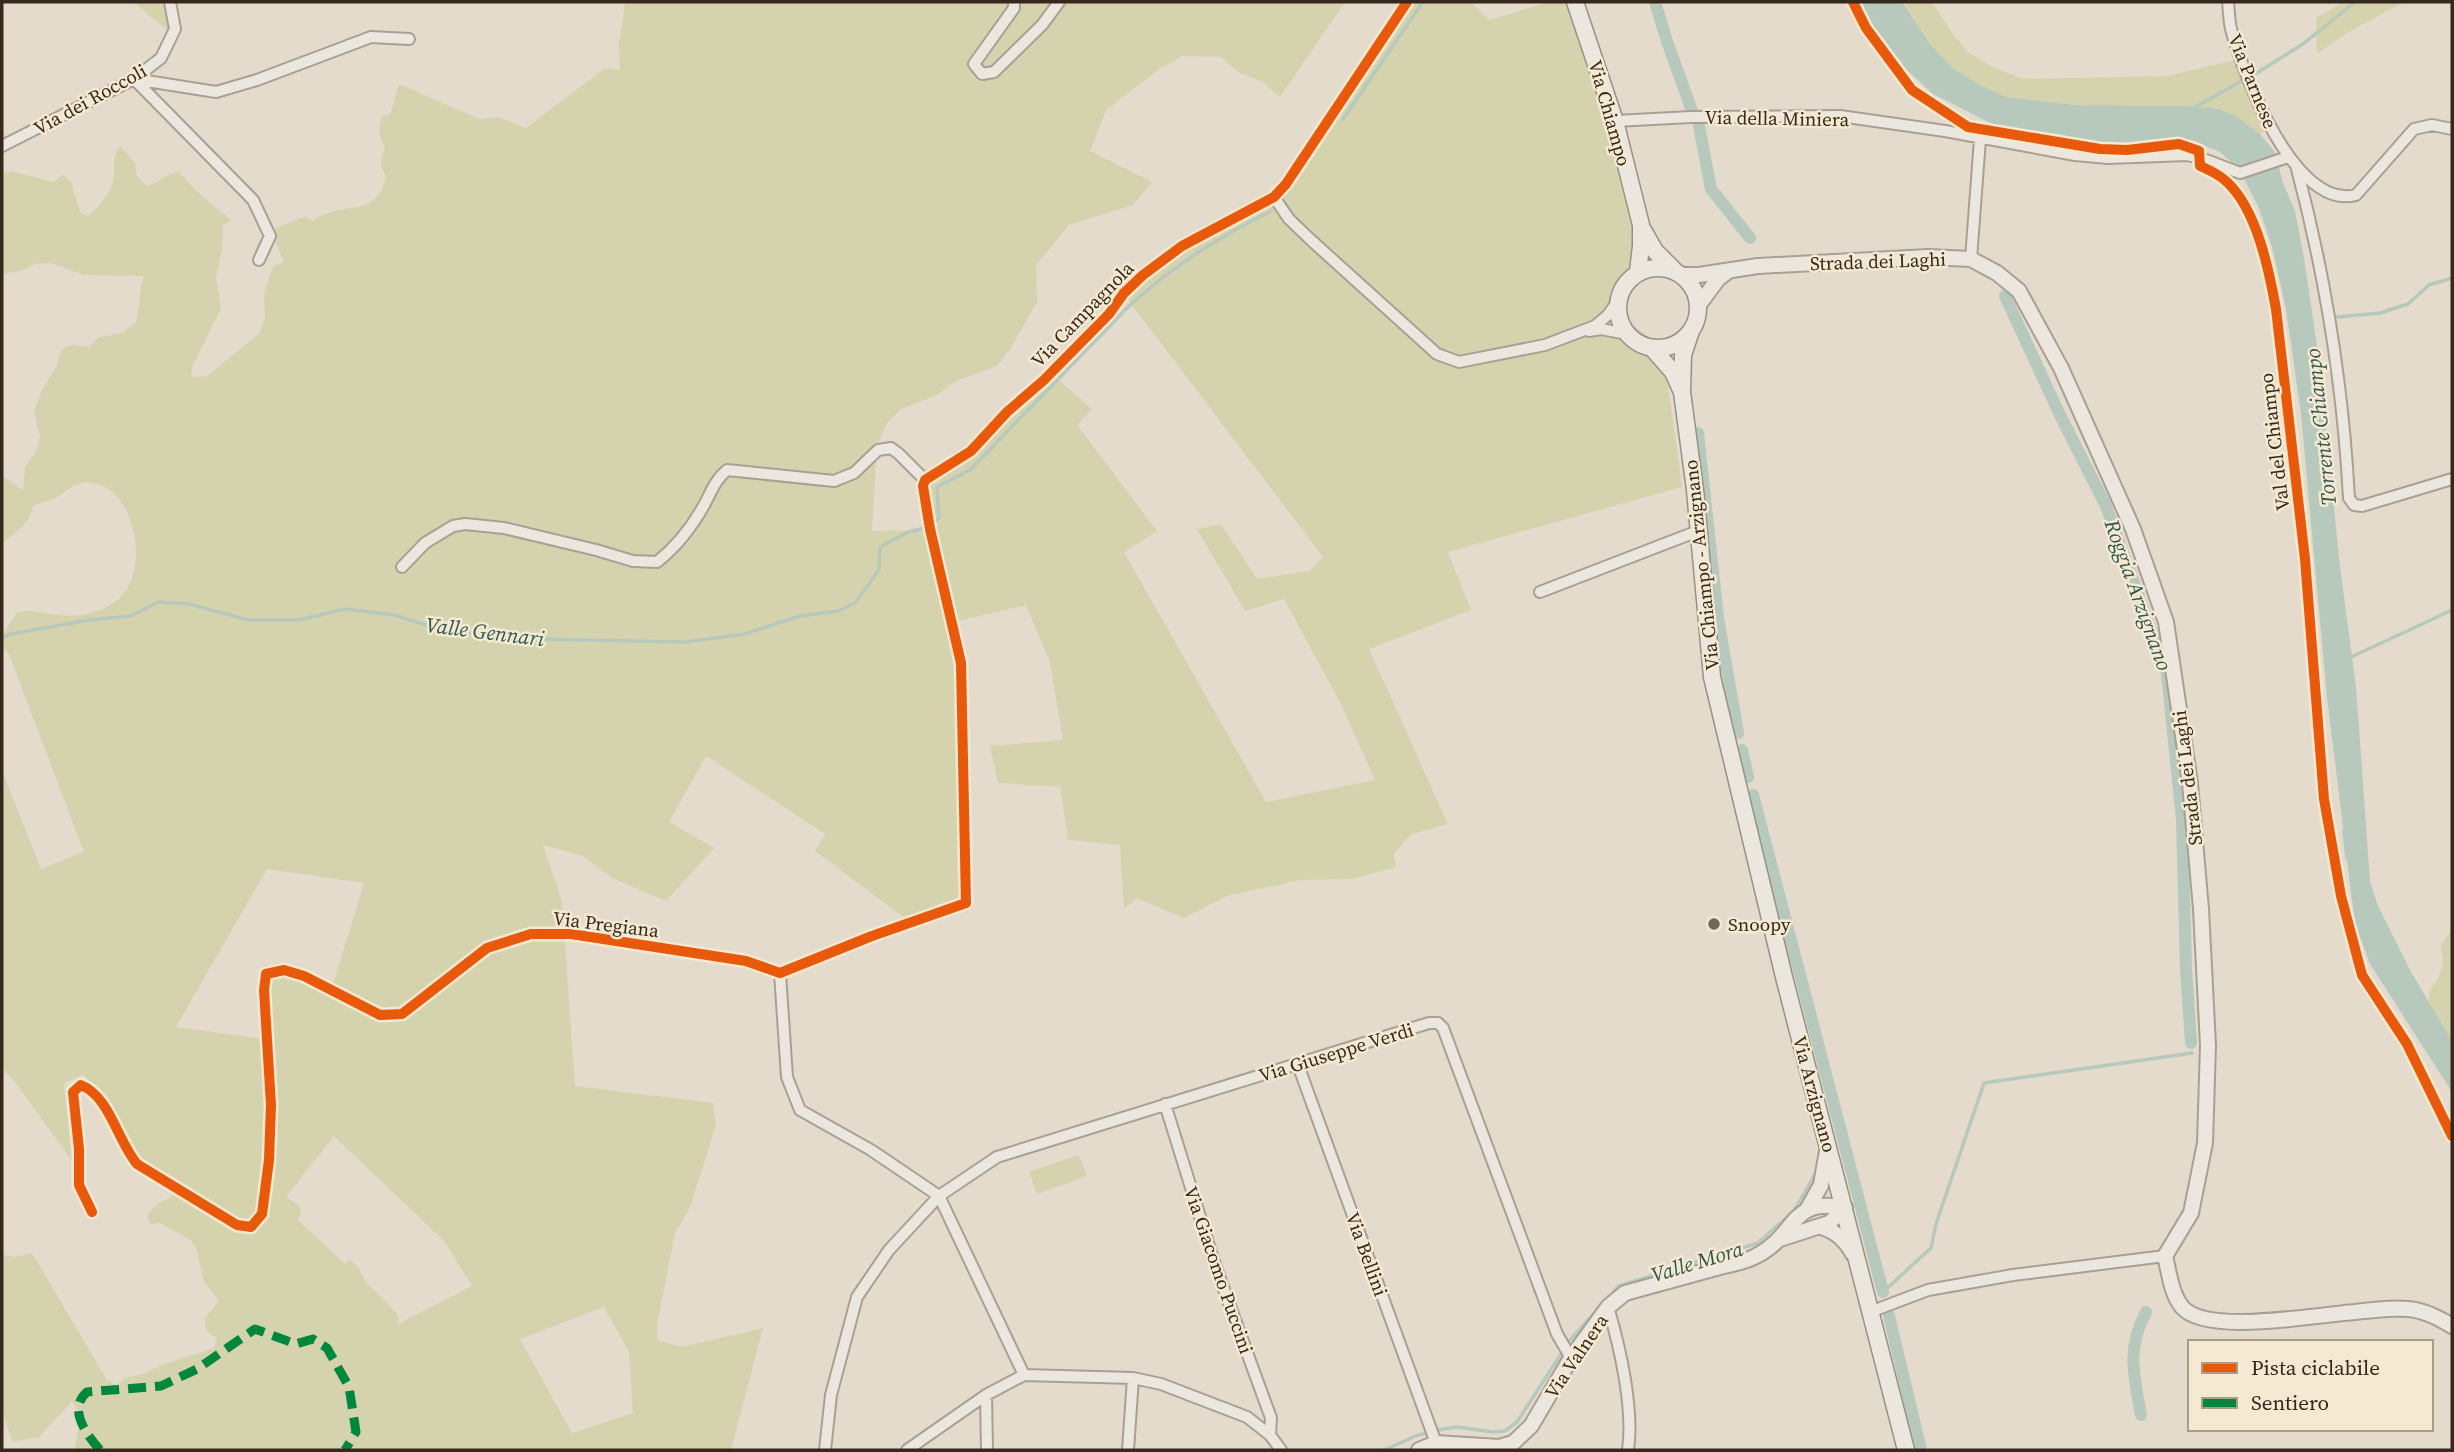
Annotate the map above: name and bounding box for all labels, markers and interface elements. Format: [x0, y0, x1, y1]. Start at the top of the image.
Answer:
street label: Via Parnese [2222, 30, 2284, 132]
street label: Via dei Roccoli [29, 57, 151, 141]
street label: Via Chiampo [1582, 57, 1638, 169]
street label: Via della Miniera [1704, 104, 1850, 132]
street label: Strada dei Laghi [1810, 246, 1947, 276]
street label: Via Campagnola [1025, 255, 1139, 373]
water label: Torrente Chiampo [2298, 347, 2343, 507]
street label: Val del Chiampo [2253, 372, 2295, 512]
street label: Via Chiampo - Arzignano [1677, 458, 1725, 672]
water label: Roggia Arzignano [2097, 514, 2179, 675]
water label: Valle Gennari [424, 610, 547, 653]
street label: Strada dei Laghi [2166, 709, 2208, 847]
street label: Via Pregiana [551, 905, 661, 943]
place label: Snoopy [1728, 911, 1791, 937]
marker: Snoopy [1706, 916, 1722, 932]
street label: Via Giuseppe Verdi [1256, 1016, 1417, 1088]
street label: Via Arzignano [1787, 1033, 1843, 1155]
street label: Via Giacomo Puccini [1178, 1183, 1260, 1357]
street label: Via Bellini [1340, 1208, 1394, 1300]
water label: Valle Mora [1647, 1234, 1747, 1289]
street label: Via Valnera [1538, 1308, 1614, 1403]
legend [2188, 1340, 2433, 1431]
text: Pista ciclabile [2251, 1353, 2380, 1382]
text: Sentiero [2251, 1388, 2329, 1417]

